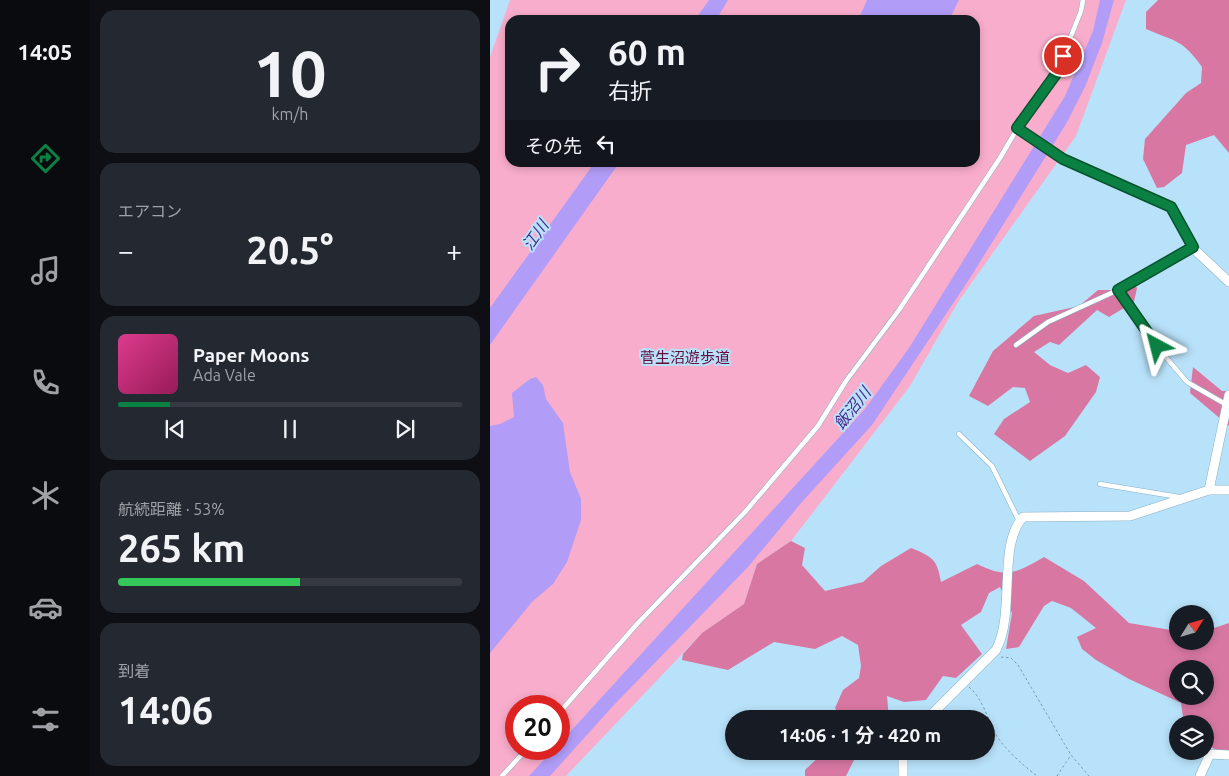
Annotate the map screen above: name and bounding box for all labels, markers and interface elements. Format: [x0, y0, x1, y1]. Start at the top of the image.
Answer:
text: 60 m [608, 32, 686, 72]
icon: right [525, 35, 590, 100]
pin [1042, 35, 1084, 77]
text: 10 [253, 36, 327, 109]
text: 14:05 [17, 39, 73, 64]
icon: arrive [1049, 42, 1077, 70]
text: 右折 [608, 78, 652, 103]
text: km/h [272, 105, 308, 123]
icon: left [592, 130, 620, 158]
text: その先 [525, 135, 582, 157]
icon: directions [28, 141, 63, 176]
text: エアコン [118, 202, 182, 220]
water label: 江川 [518, 215, 553, 253]
text: 20.5° [246, 229, 334, 271]
text: − [118, 235, 134, 266]
text: + [446, 235, 462, 266]
icon: music [28, 253, 63, 288]
position arrow [1130, 319, 1182, 371]
text: Paper Moons [193, 344, 310, 366]
park label: 菅生沼遊歩道 [640, 349, 730, 366]
icon: phone [28, 365, 63, 400]
text: Ada Vale [193, 366, 256, 384]
water label: 飯沼川 [830, 382, 875, 432]
icon: previous [161, 415, 189, 443]
icon: pause [276, 415, 304, 443]
icon: next [391, 415, 419, 443]
icon: climate [28, 478, 63, 513]
text: 航続距離 · 53% [118, 500, 225, 518]
text: 265 km [118, 527, 245, 569]
icon: car [28, 590, 63, 625]
north arrow [1169, 605, 1214, 650]
map controls [1169, 605, 1214, 760]
button: search [1169, 660, 1214, 705]
text: 到着 [118, 662, 150, 680]
text: 14:06 [118, 689, 213, 731]
speed limit sign: 20 [505, 695, 570, 760]
icon: filters [28, 702, 63, 737]
button: layers [1169, 715, 1214, 760]
text: 14:06 · 1 分 · 420 m [779, 724, 941, 746]

